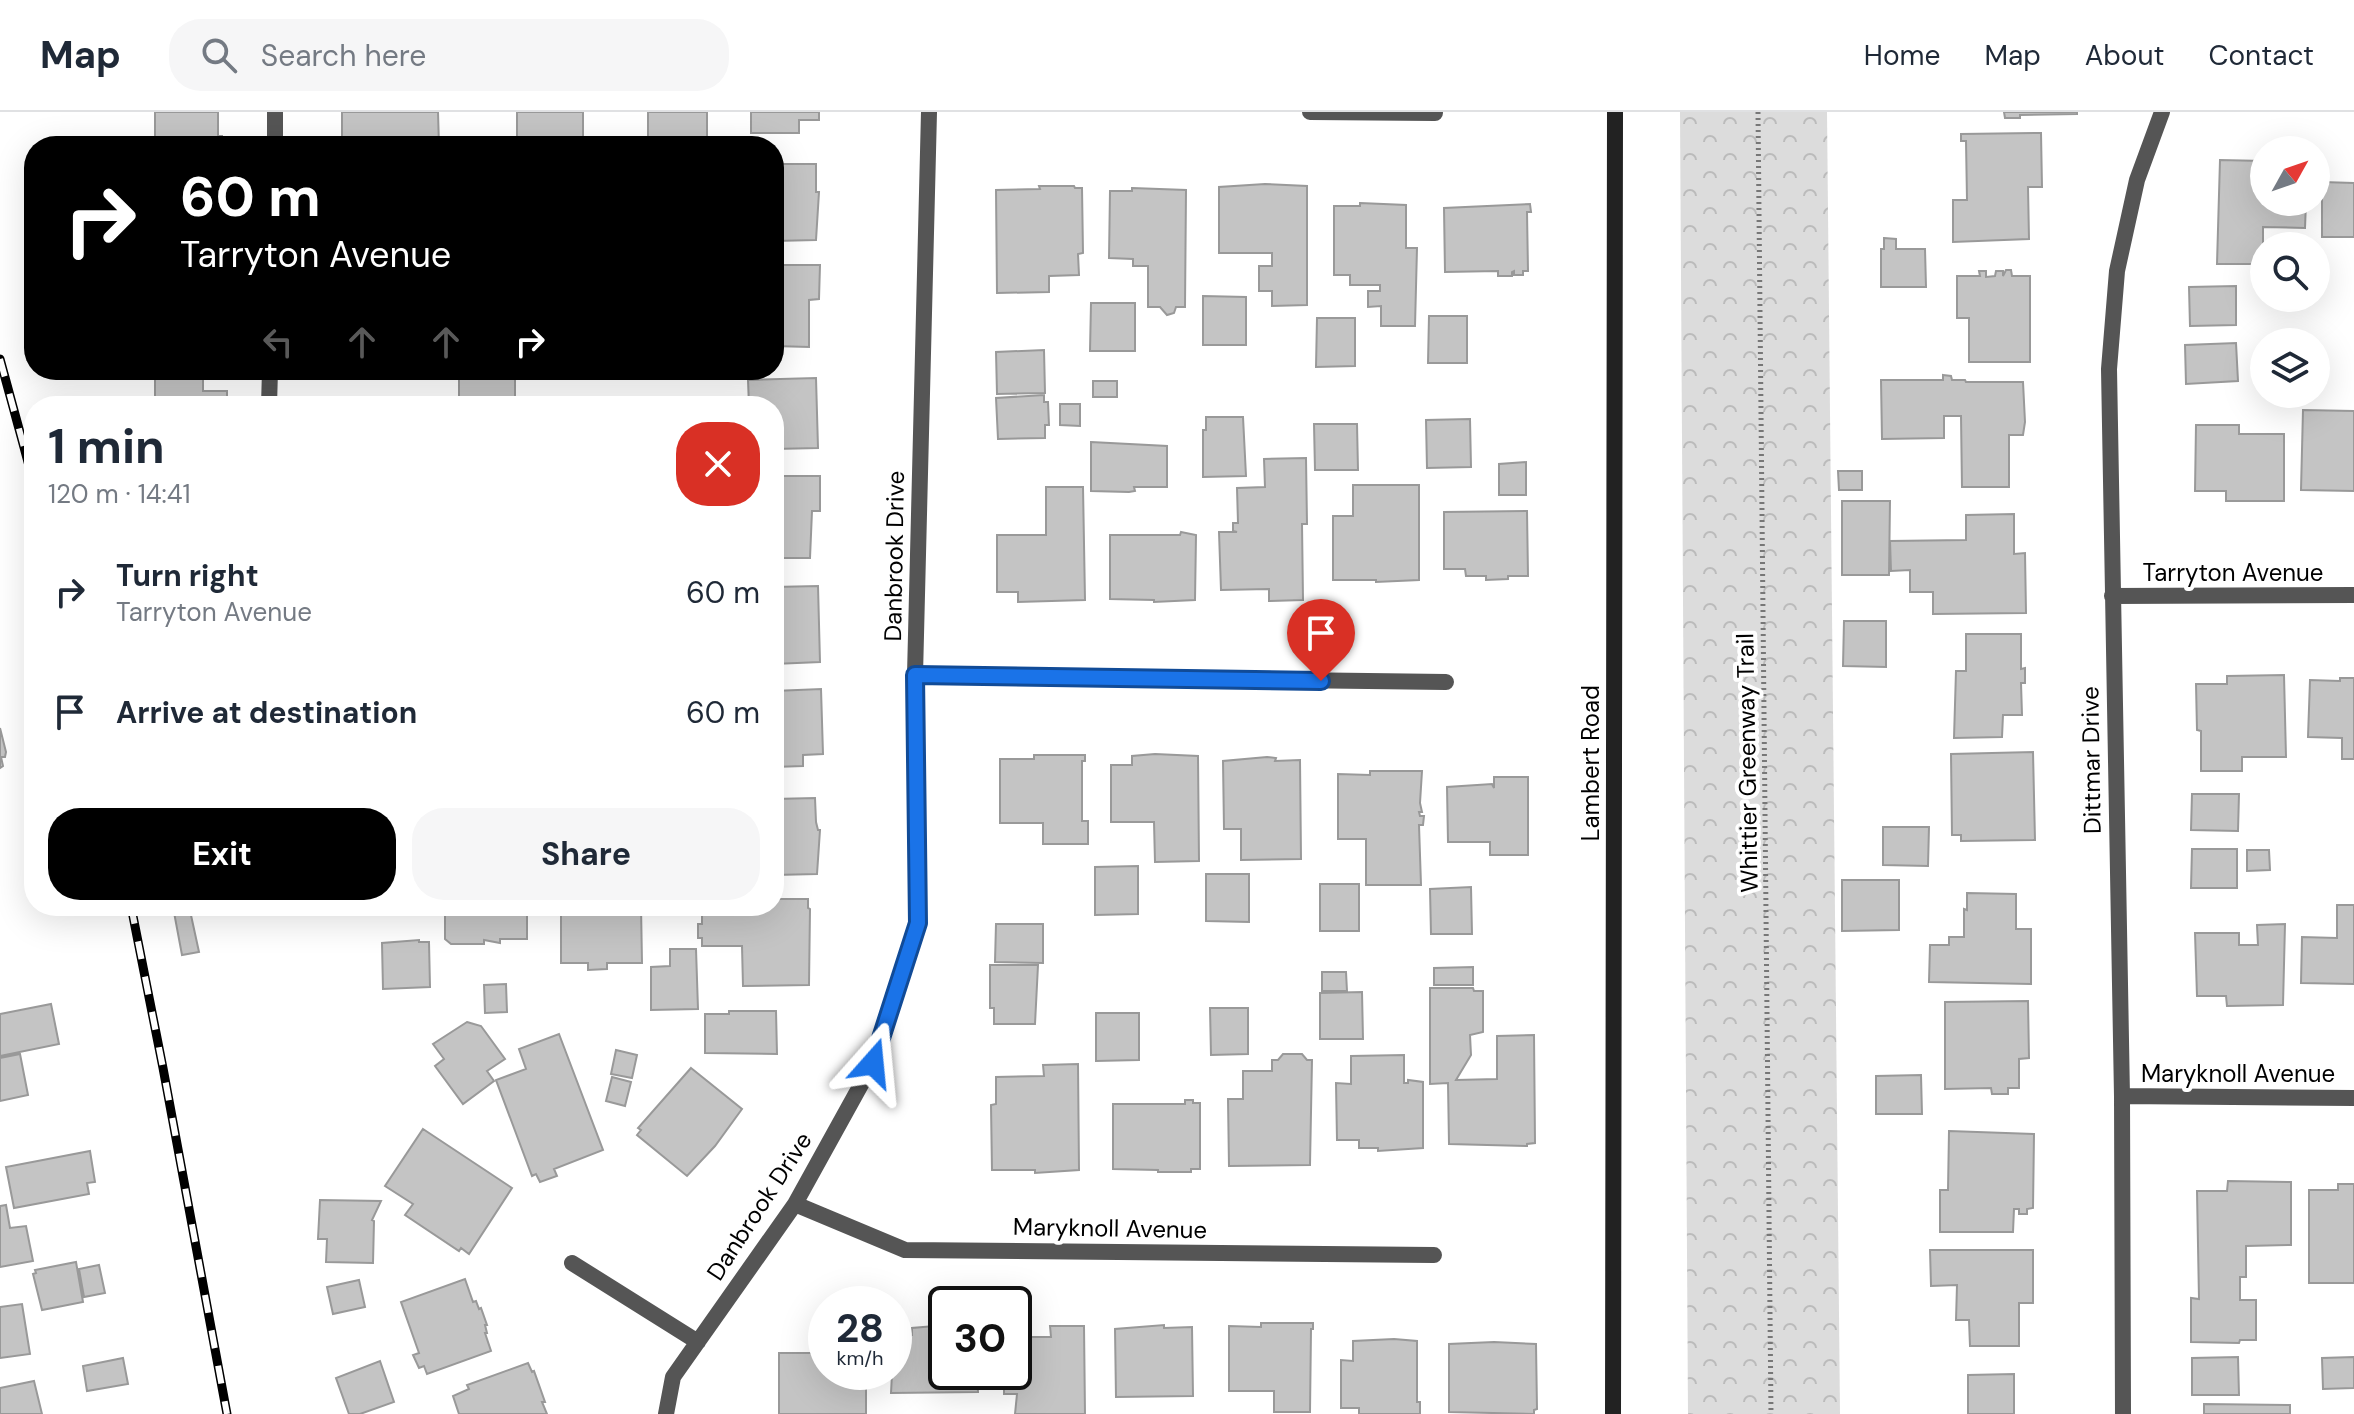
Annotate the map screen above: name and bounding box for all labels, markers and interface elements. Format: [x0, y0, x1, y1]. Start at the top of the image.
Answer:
search box [169, 19, 729, 91]
text: Map [40, 30, 121, 80]
icon: search [197, 33, 241, 77]
text: Search here [261, 36, 426, 75]
text: Home [1864, 37, 1940, 74]
text: Map [1984, 37, 2041, 74]
text: About [2085, 37, 2164, 74]
text: Contact [2208, 37, 2314, 74]
north arrow [2250, 136, 2330, 216]
map controls [2250, 136, 2330, 408]
text: 60 m [180, 160, 321, 233]
icon: right [48, 168, 152, 272]
text: Tarryton Avenue [180, 231, 451, 278]
button: search [2250, 232, 2330, 312]
icon: left [256, 320, 300, 364]
icon: ahead [340, 320, 384, 364]
icon: ahead [424, 320, 468, 364]
icon: right [508, 320, 552, 364]
button: layers [2250, 328, 2330, 408]
text: 1 min [48, 415, 165, 478]
button: close [676, 422, 760, 506]
street label: Danbrook Drive [877, 470, 911, 642]
text: 120 m · 14:41 [48, 477, 191, 511]
text: Turn right [116, 556, 259, 595]
street label: Tarryton Avenue [2143, 557, 2323, 588]
icon: right [48, 570, 92, 614]
text: 60 m [686, 573, 760, 612]
text: Tarryton Avenue [116, 595, 312, 629]
pin [1287, 599, 1355, 681]
icon: arrive [1299, 611, 1343, 655]
street label: Whittier Greenway Trail [1729, 633, 1765, 893]
street label: Lambert Road [1575, 685, 1606, 841]
street label: Dittmar Drive [2074, 686, 2108, 834]
icon: arrive [48, 690, 92, 734]
text: Arrive at destination [116, 693, 417, 732]
text: 60 m [686, 693, 760, 732]
button: Exit [48, 808, 396, 900]
button: Share [412, 808, 760, 900]
position arrow [831, 1021, 915, 1105]
street label: Maryknoll Avenue [2141, 1058, 2335, 1089]
street label: Danbrook Drive [700, 1126, 818, 1286]
street label: Maryknoll Avenue [1013, 1211, 1207, 1245]
speed limit sign: 30 [928, 1286, 1032, 1390]
text: 28 [836, 1302, 884, 1354]
text: km/h [836, 1345, 884, 1371]

